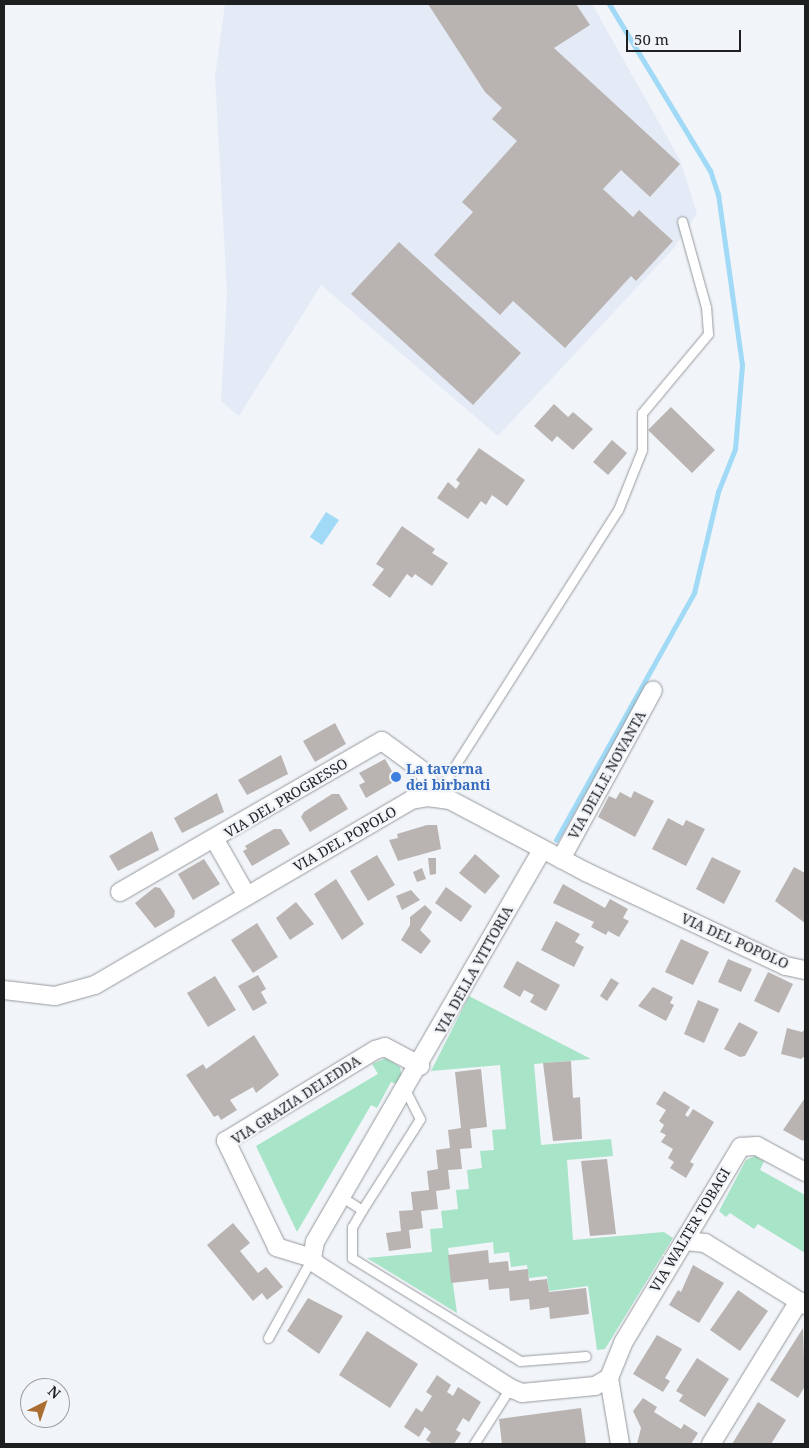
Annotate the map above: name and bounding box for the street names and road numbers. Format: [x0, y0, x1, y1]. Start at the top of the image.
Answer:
street label: VIA DELLE NOVANTA [565, 708, 649, 842]
street label: VIA DEL PROGRESSO [221, 755, 351, 841]
street label: VIA DEL POPOLO [291, 803, 399, 875]
street label: VIA DELLA VITTORIA [432, 903, 516, 1037]
street label: VIA DEL POPOLO [679, 910, 791, 972]
street label: VIA GRAZIA DELEDDA [228, 1052, 364, 1148]
street label: VIA WALTER TOBAGI [646, 1165, 734, 1295]

